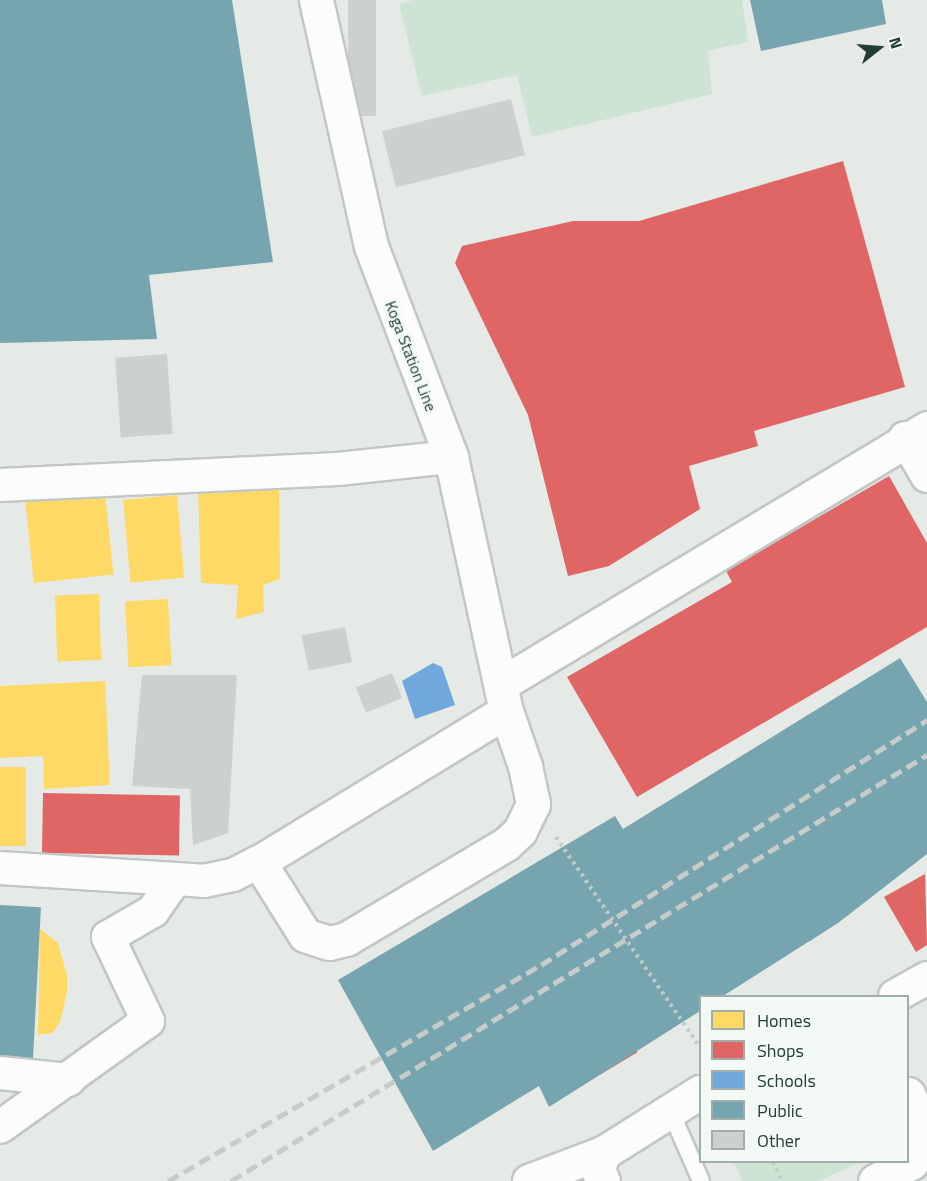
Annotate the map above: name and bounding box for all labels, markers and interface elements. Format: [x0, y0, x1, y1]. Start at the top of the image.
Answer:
north arrow [849, 18, 909, 78]
text: N [883, 34, 909, 52]
street label: Koga Station Line [381, 298, 441, 414]
legend [699, 995, 909, 1163]
text: Homes [757, 1007, 811, 1034]
text: Shops [757, 1037, 804, 1064]
text: Schools [757, 1067, 816, 1094]
text: Public [757, 1097, 803, 1124]
text: Other [757, 1127, 800, 1154]

